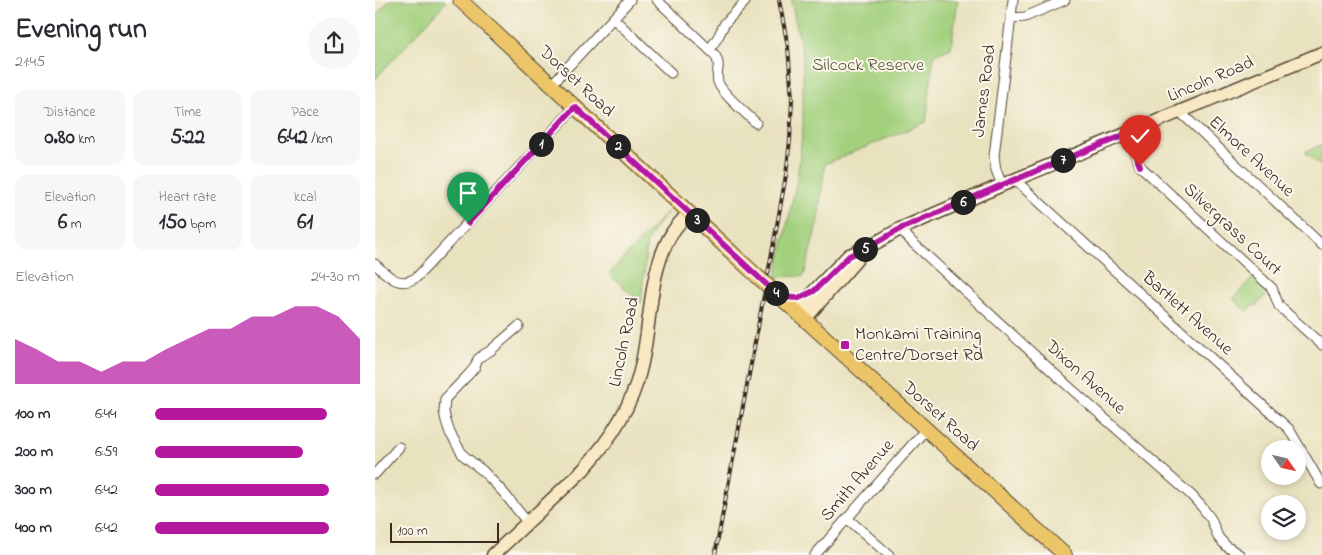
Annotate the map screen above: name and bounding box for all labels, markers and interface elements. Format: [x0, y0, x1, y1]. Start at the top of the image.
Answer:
text: Evening run [15, 10, 147, 51]
button: share [308, 17, 360, 69]
street label: Dorset Road [532, 39, 620, 124]
street label: James Road [966, 43, 1004, 139]
text: 21:45 [15, 50, 45, 74]
street label: Lincoln Road [1164, 50, 1258, 110]
park label: Silcock Reserve [812, 53, 925, 79]
text: Distance [44, 102, 96, 123]
text: Time [174, 102, 201, 123]
text: Pace [291, 102, 319, 123]
street label: Elmore Avenue [1202, 110, 1300, 204]
pin [1119, 115, 1161, 166]
icon: check [1126, 122, 1154, 150]
text: 0.80 [44, 123, 75, 153]
text: 5:22 [170, 123, 205, 153]
text: 6:42 [278, 123, 308, 153]
text: km [75, 129, 95, 150]
text: /km [308, 129, 333, 150]
pin: 1 [529, 132, 553, 156]
text: 1 [539, 134, 544, 155]
pin: 2 [605, 134, 631, 158]
text: 2 [615, 136, 622, 157]
pin: 7 [1051, 148, 1075, 172]
text: 7 [1061, 150, 1066, 171]
pin [447, 172, 489, 223]
street label: Silvergrass Court [1176, 177, 1287, 283]
icon: arrive [454, 179, 482, 207]
text: Elevation [44, 187, 96, 208]
text: Heart rate [159, 187, 216, 208]
text: kcal [294, 187, 316, 208]
pin: 6 [951, 190, 975, 214]
text: 6 [960, 192, 967, 213]
text: 6 [58, 208, 67, 238]
text: 150 [159, 208, 187, 238]
text: 61 [297, 208, 313, 238]
pin: 3 [685, 208, 709, 232]
text: 3 [695, 210, 700, 231]
text: m [67, 214, 82, 235]
text: bpm [187, 214, 216, 235]
pin: 5 [853, 236, 877, 262]
text: 5 [861, 239, 870, 260]
text: Elevation [15, 265, 74, 289]
text: 24–30 m [311, 265, 360, 289]
street label: Bartlett Avenue [1135, 265, 1239, 363]
pin: 4 [763, 280, 789, 306]
text: 4 [774, 283, 779, 304]
street label: Lincoln Road [603, 295, 647, 389]
place label: Monkami Training Centre/Dorset Rd [855, 322, 983, 369]
street label: Dixon Avenue [1038, 334, 1132, 422]
marker: Monkami Training Centre/Dorset Rd [839, 339, 851, 351]
street label: Dorset Road [895, 375, 984, 458]
text: 100 m [15, 402, 50, 426]
text: 6:44 [95, 402, 117, 426]
street label: Smith Avenue [815, 433, 902, 528]
text: 200 m [15, 440, 53, 464]
text: 6:59 [95, 440, 117, 464]
north arrow [1261, 440, 1306, 485]
map controls [1261, 440, 1306, 540]
text: 300 m [15, 478, 52, 502]
text: 6:42 [95, 478, 118, 502]
button: layers [1261, 495, 1306, 540]
text: 400 m [15, 516, 52, 540]
text: 6:42 [95, 516, 118, 540]
scale bar [390, 520, 499, 543]
text: 100 m [397, 521, 428, 542]

